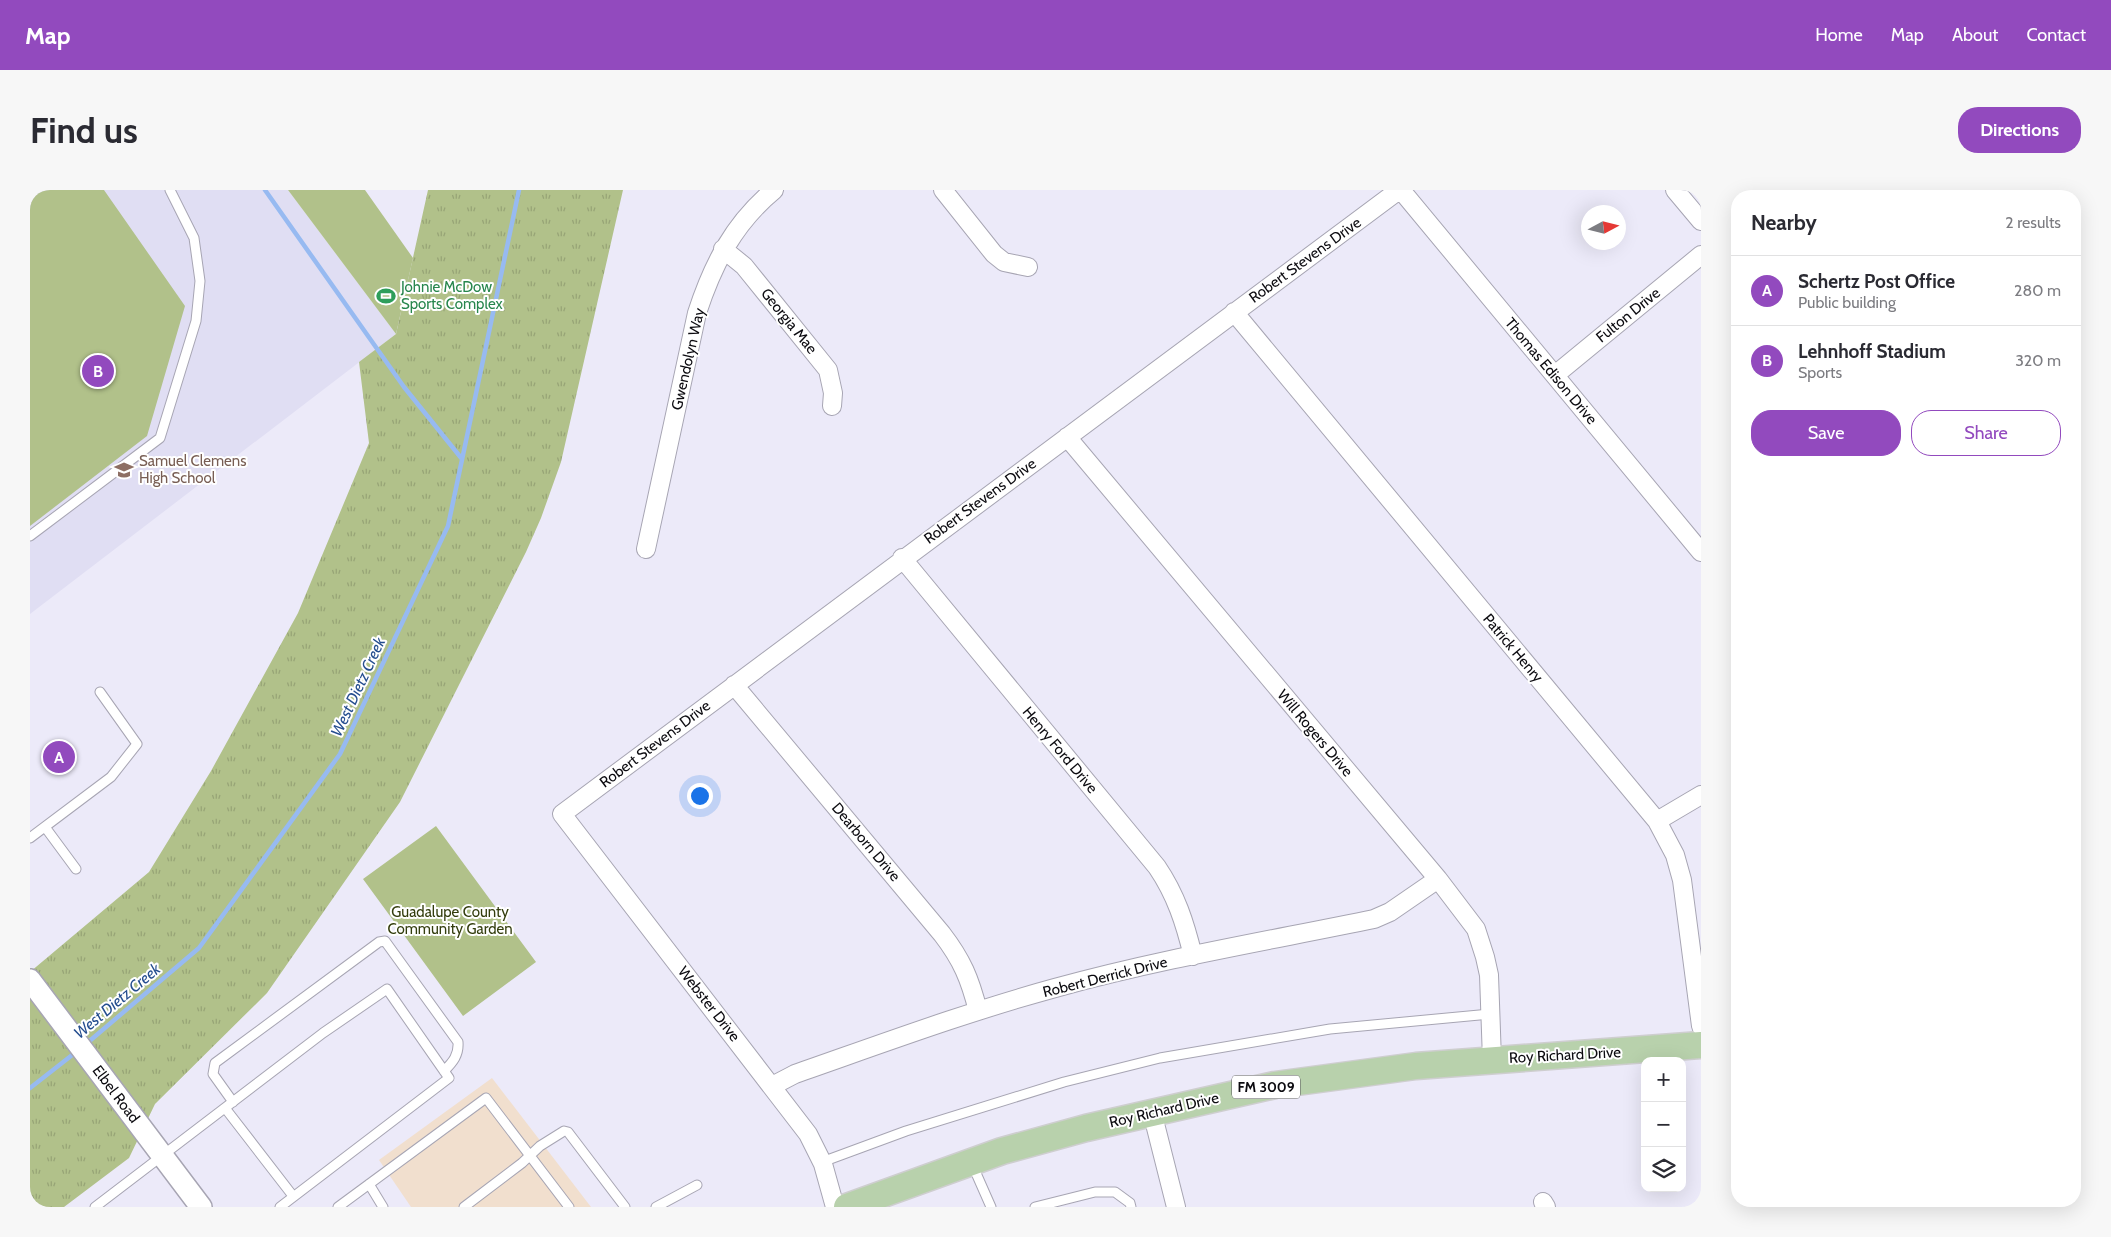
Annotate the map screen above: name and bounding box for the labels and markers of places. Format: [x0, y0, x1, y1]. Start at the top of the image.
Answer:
place label: Johnie McDow Sports Complex [400, 278, 503, 313]
sports icon: Johnie McDow Sports Complex [375, 285, 397, 307]
pin: B [82, 352, 114, 390]
place label: Samuel Clemens High School [139, 452, 246, 487]
school or university icon: Samuel Clemens High School [113, 459, 135, 481]
pin: A [43, 738, 75, 776]

